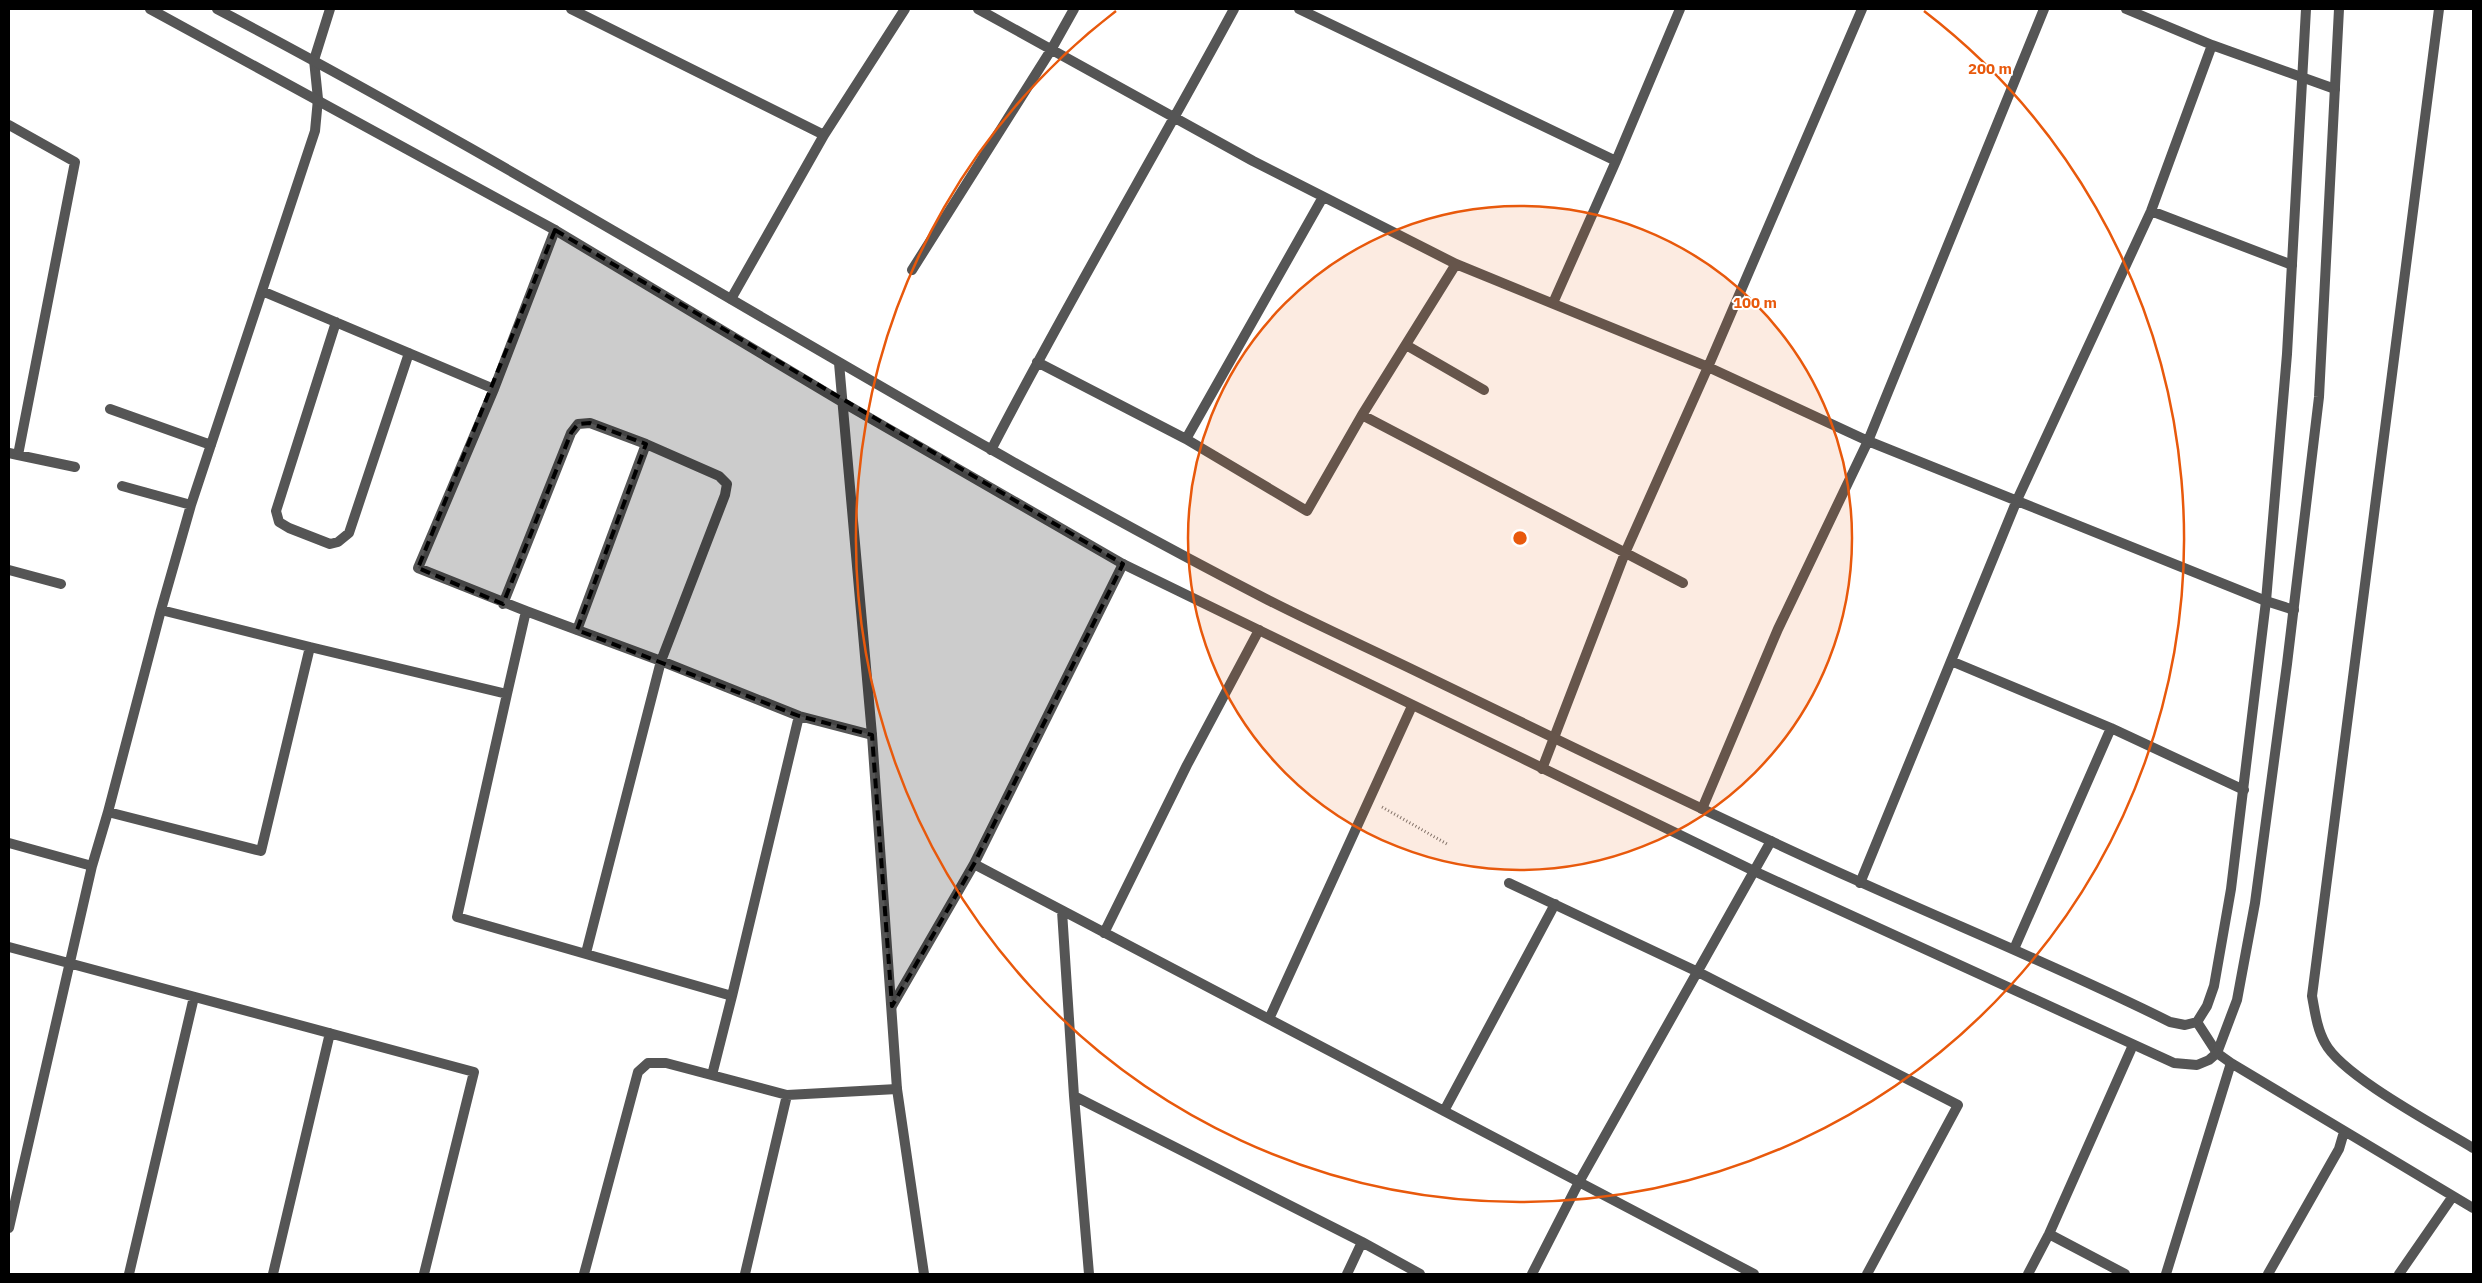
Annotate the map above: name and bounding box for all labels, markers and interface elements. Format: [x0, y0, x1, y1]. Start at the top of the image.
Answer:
text: 200 m [1968, 59, 2012, 78]
text: 100 m [1733, 293, 1777, 312]
centre of rings [1511, 529, 1529, 547]

